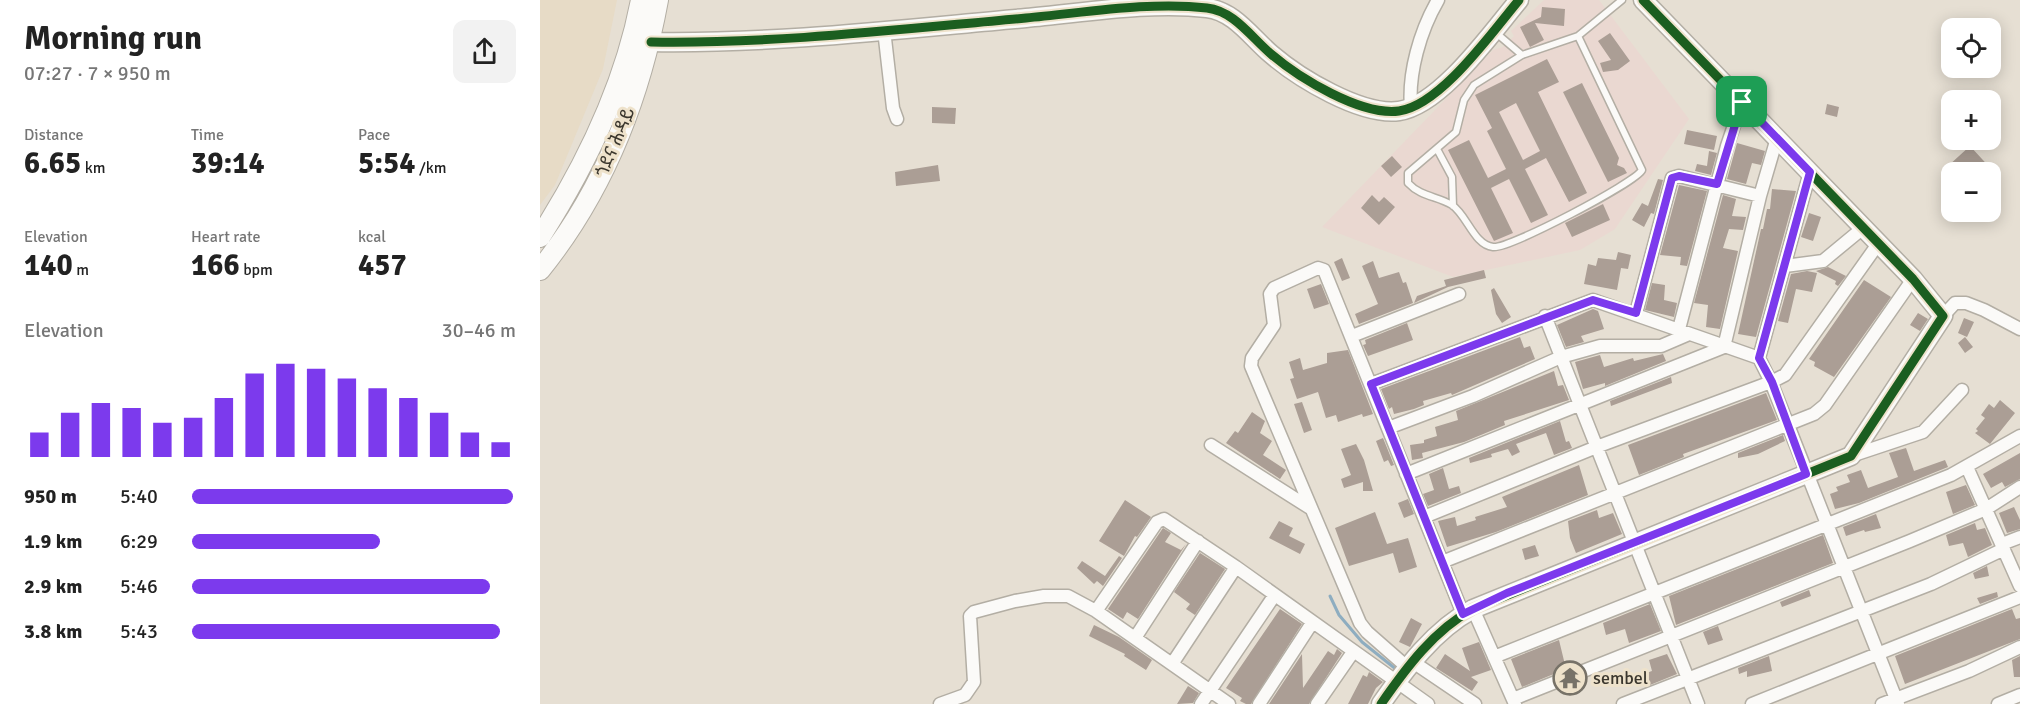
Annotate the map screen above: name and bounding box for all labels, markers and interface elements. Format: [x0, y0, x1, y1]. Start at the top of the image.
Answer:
text: Morning run [24, 18, 202, 59]
map controls [1941, 18, 2001, 222]
button: locate [1941, 18, 2001, 78]
button: share [453, 20, 516, 83]
text: 07:27 · 7 × 950 m [24, 61, 171, 86]
pin [1716, 76, 1767, 127]
icon: arrive [1725, 85, 1758, 118]
button: + [1941, 90, 2001, 150]
street label: ጎደና ሕዳይ [591, 104, 639, 180]
text: Distance [24, 125, 84, 145]
text: Time [191, 125, 224, 145]
text: Pace [358, 125, 390, 145]
text: 6.65 [24, 145, 81, 182]
text: 39:14 [191, 145, 265, 182]
text: 5:54 [358, 145, 415, 182]
text: km [81, 158, 106, 178]
text: /km [415, 158, 447, 178]
button: − [1941, 162, 2001, 222]
text: Elevation [24, 227, 88, 247]
text: Heart rate [191, 227, 260, 247]
text: kcal [358, 227, 386, 247]
text: 140 [24, 247, 73, 284]
text: 166 [191, 247, 240, 284]
text: 457 [358, 247, 407, 284]
text: m [73, 260, 89, 280]
text: bpm [240, 260, 273, 280]
text: Elevation [24, 318, 104, 343]
text: 30–46 m [442, 318, 516, 343]
text: 950 m [24, 484, 77, 509]
text: 5:40 [120, 484, 158, 509]
text: 1.9 km [24, 529, 82, 554]
text: 6:29 [120, 529, 158, 554]
text: 2.9 km [24, 574, 82, 599]
text: 5:46 [120, 574, 158, 599]
text: 3.8 km [24, 619, 82, 644]
text: 5:43 [120, 619, 158, 644]
temple icon: sembel [1552, 660, 1588, 696]
place label: sembel [1593, 667, 1648, 689]

